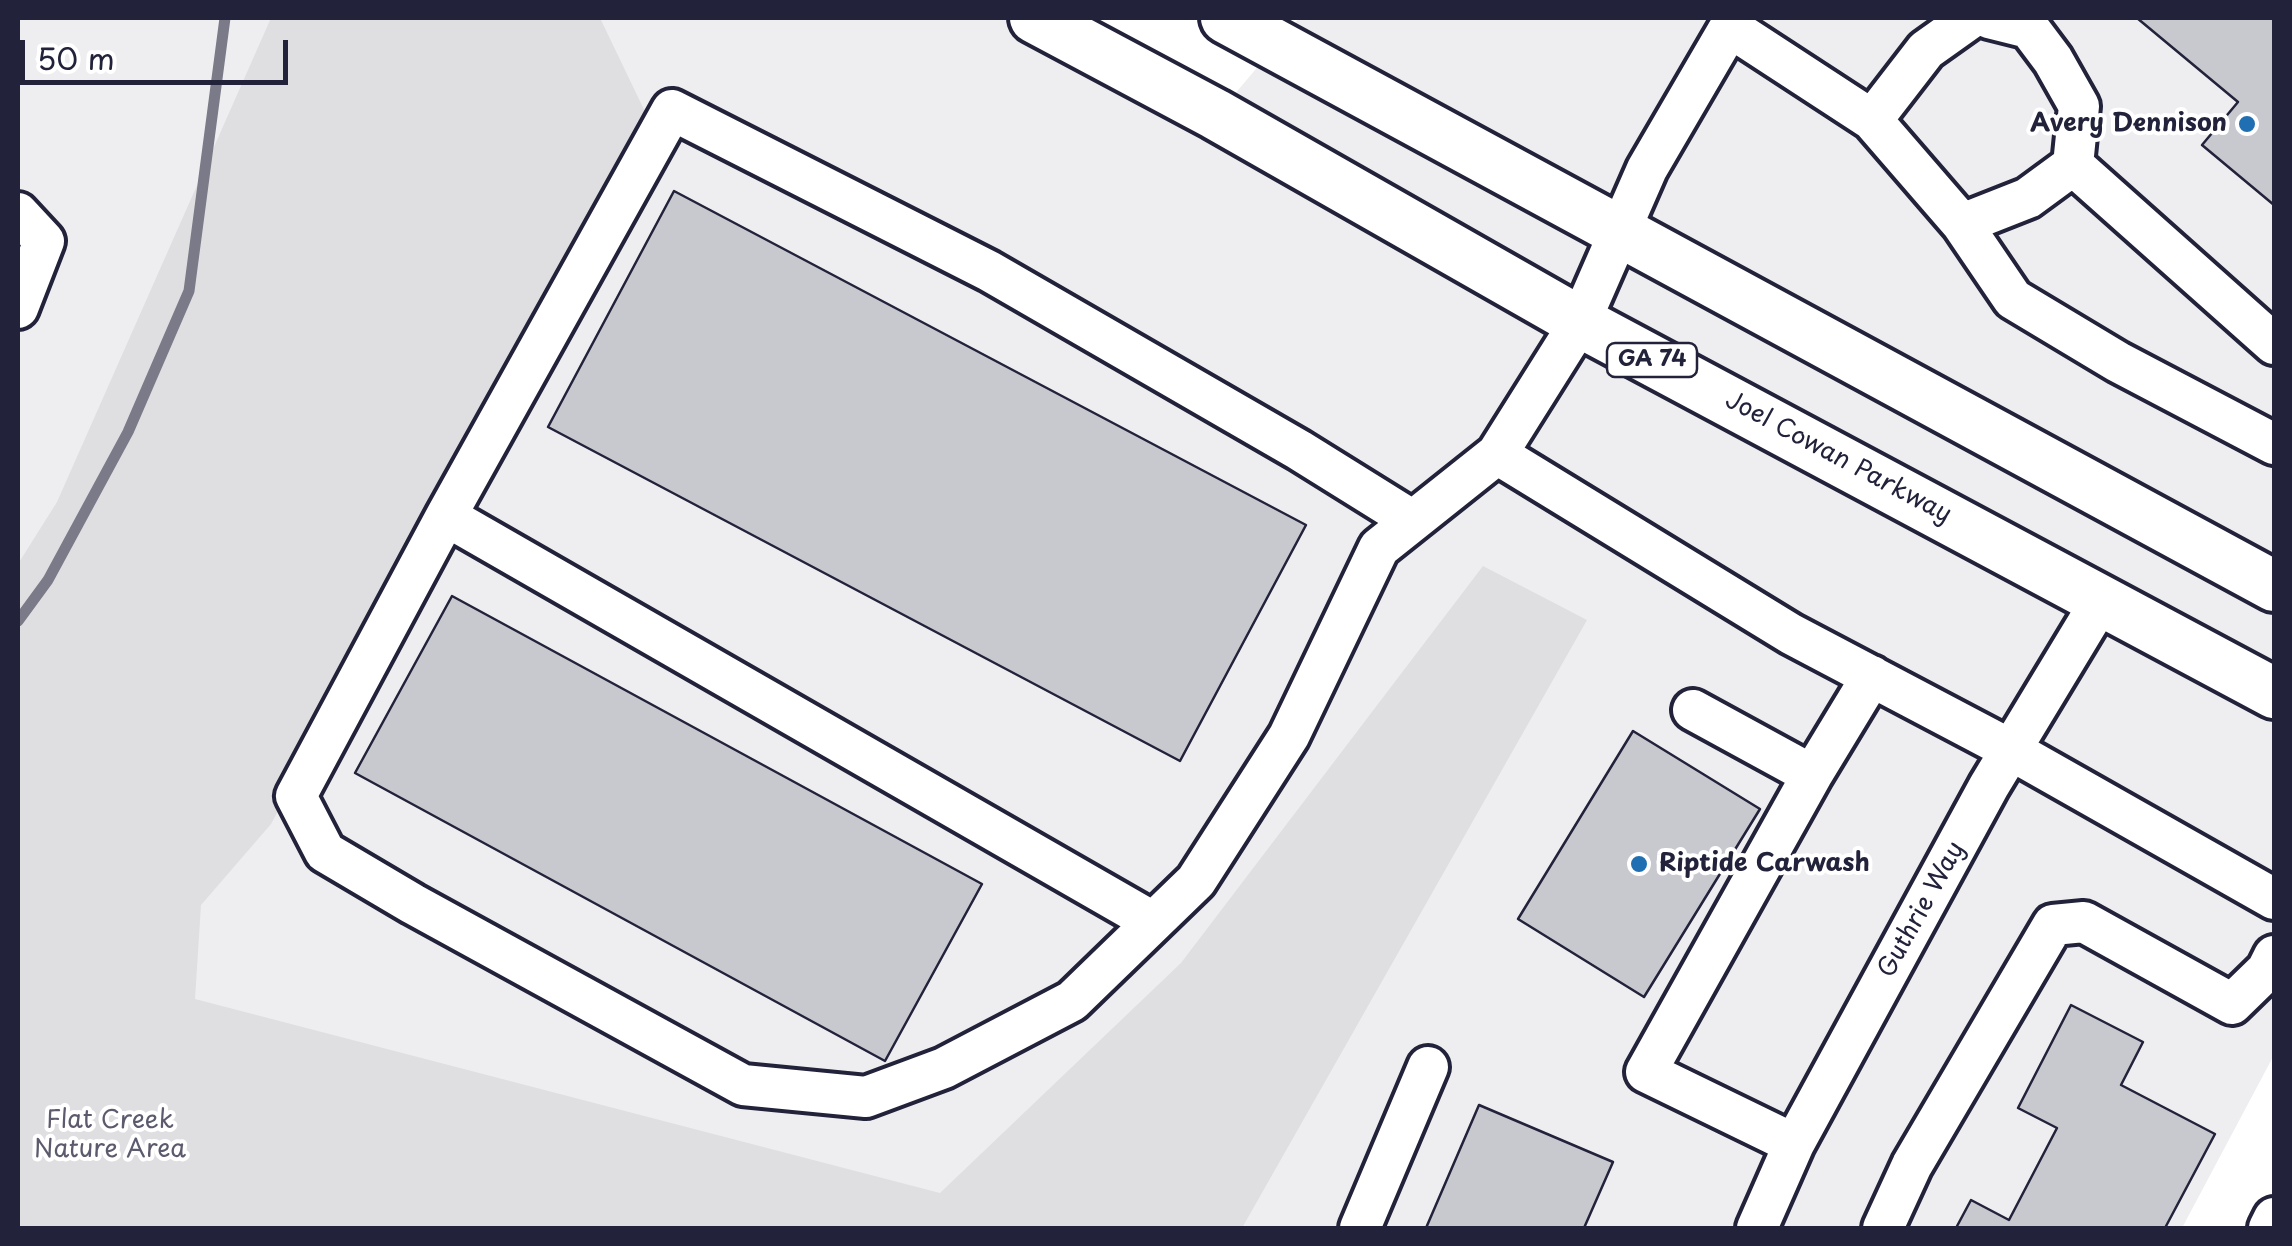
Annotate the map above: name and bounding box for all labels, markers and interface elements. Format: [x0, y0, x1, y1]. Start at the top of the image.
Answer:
scale bar [25, 20, 292, 82]
text: 50 m [37, 35, 115, 80]
place label: Avery Dennison [2030, 109, 2227, 139]
marker: Avery Dennison [2236, 113, 2258, 135]
road number: GA 74 [1607, 343, 1697, 377]
street label: Joel Cowan Parkway [1720, 386, 1956, 530]
street label: Guthrie Way [1872, 837, 1972, 983]
place label: Riptide Carwash [1659, 849, 1870, 879]
marker: Riptide Carwash [1628, 853, 1650, 875]
park label: Flat Creek Nature Area [34, 1106, 186, 1165]

